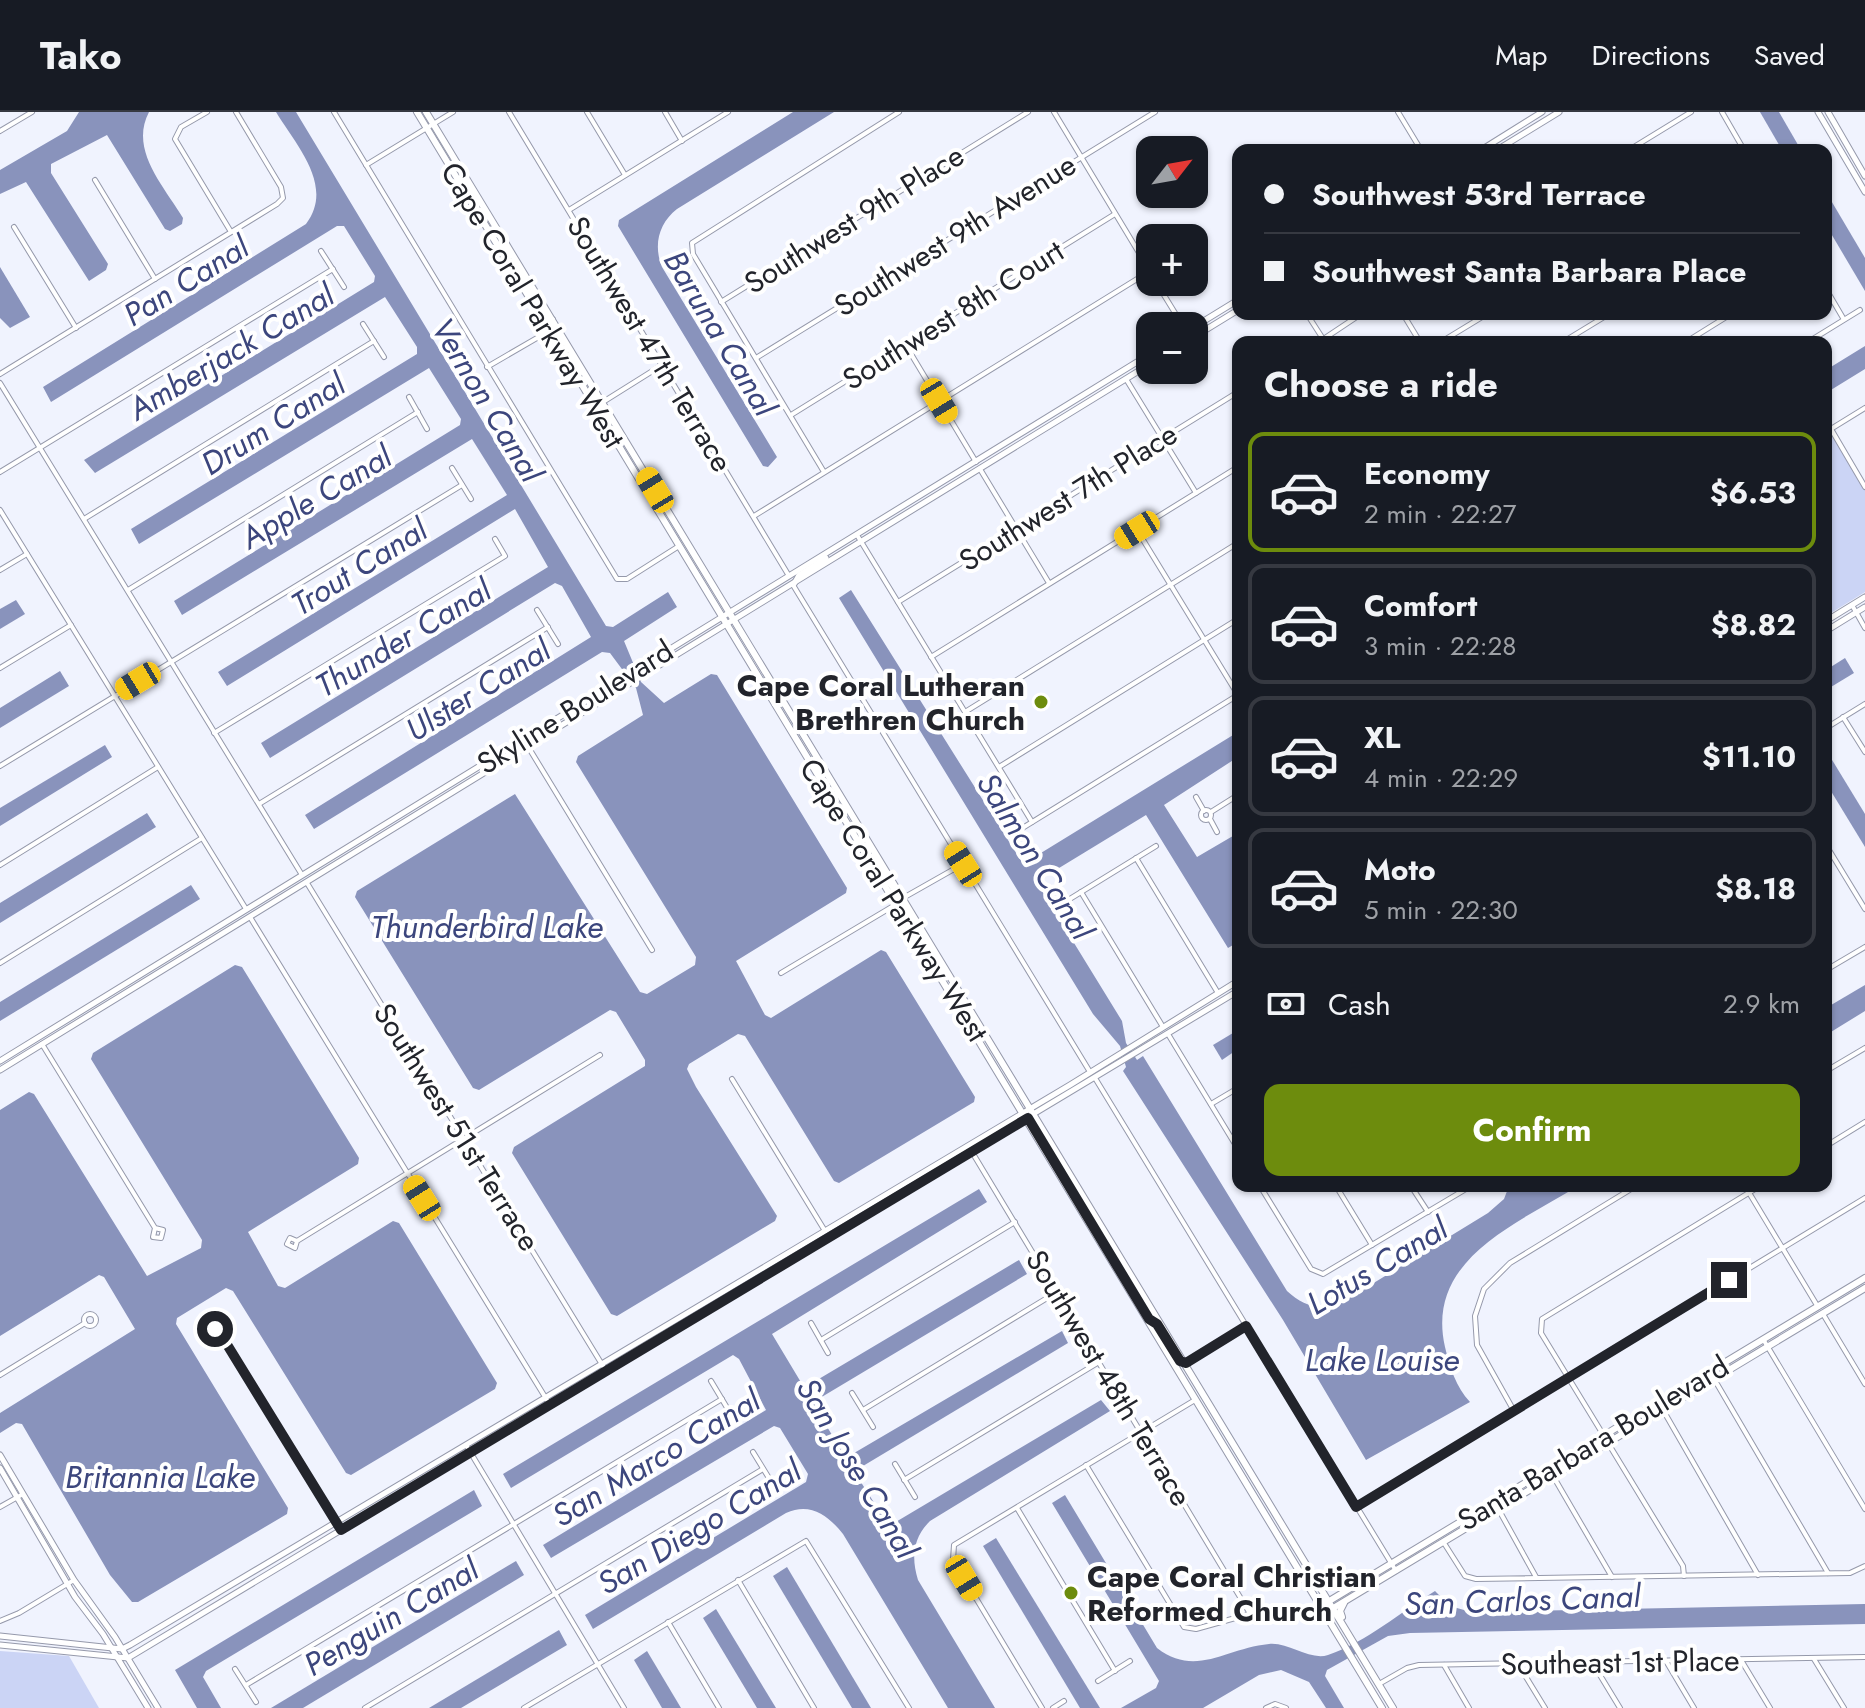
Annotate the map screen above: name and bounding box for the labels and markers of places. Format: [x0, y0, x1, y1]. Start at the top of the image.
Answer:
place label: Cape Coral Lutheran Brethren Church [737, 664, 1025, 741]
marker: Cape Coral Lutheran Brethren Church [1032, 693, 1050, 711]
place label: Cape Coral Christian Reformed Church [1087, 1555, 1377, 1632]
marker: Cape Coral Christian Reformed Church [1062, 1584, 1080, 1602]

